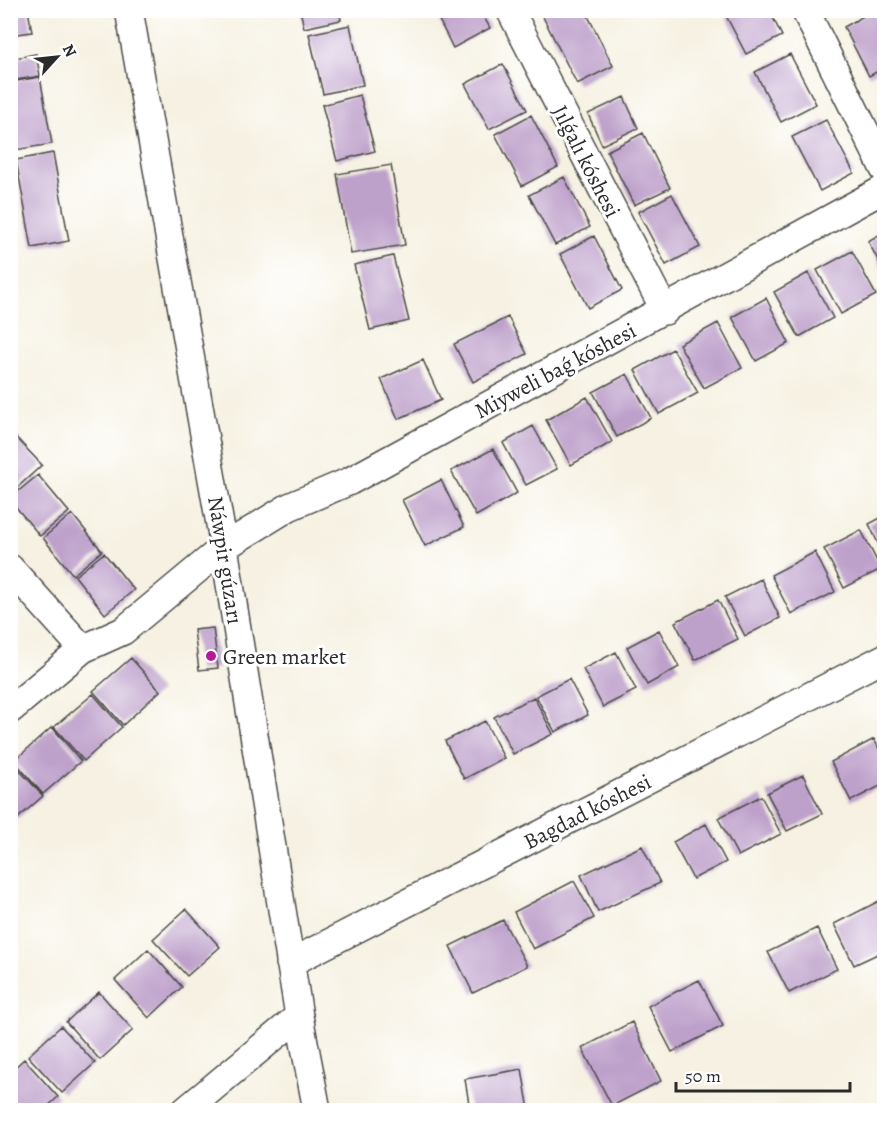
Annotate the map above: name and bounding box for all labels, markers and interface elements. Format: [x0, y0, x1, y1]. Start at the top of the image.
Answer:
north arrow [27, 27, 87, 87]
text: N [57, 40, 82, 61]
street label: Jılǵalı kóshesi [545, 100, 627, 223]
street label: Miyweli baǵ kóshesi [469, 316, 642, 426]
street label: Náwpir gúzarı [200, 494, 250, 626]
place label: Green market [223, 642, 346, 672]
marker: Green market [204, 649, 218, 663]
street label: Bagdad kóshesi [518, 767, 656, 857]
scale bar [676, 1055, 850, 1093]
text: 50 m [685, 1064, 721, 1088]

